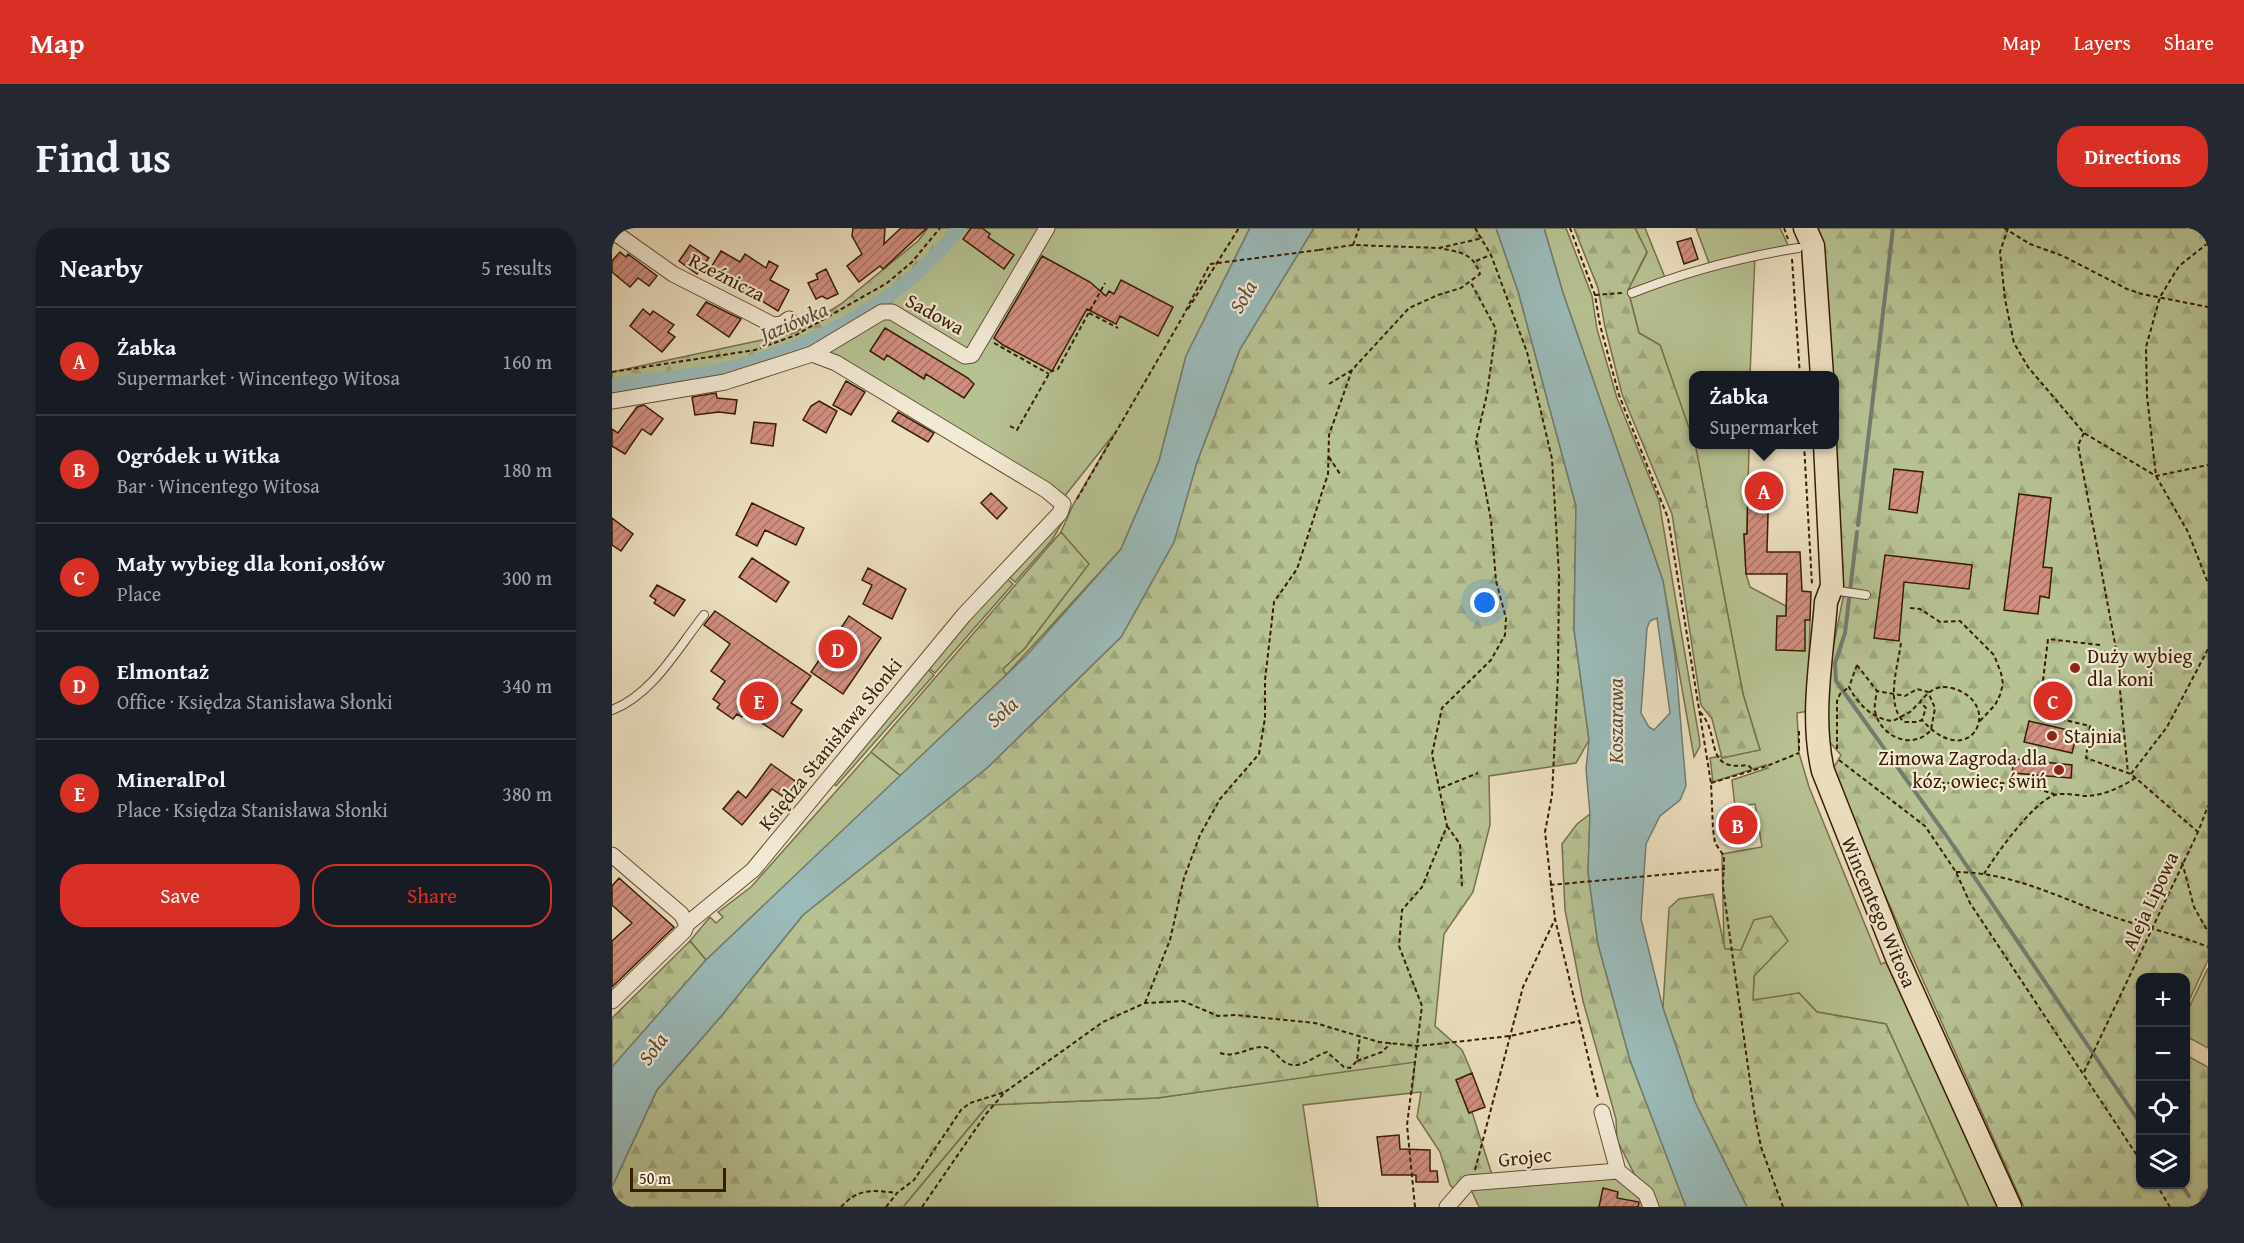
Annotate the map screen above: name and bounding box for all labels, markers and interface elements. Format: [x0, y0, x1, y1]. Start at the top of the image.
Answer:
text: Map [30, 22, 84, 63]
text: Map [2002, 27, 2041, 58]
text: Layers [2074, 27, 2131, 58]
text: Share [2164, 27, 2214, 58]
text: Find us [36, 126, 171, 187]
button: Directions [2057, 126, 2208, 187]
street label: Rzeźnicza [684, 245, 771, 308]
text: Nearby [60, 248, 143, 287]
text: 5 results [481, 253, 552, 282]
water label: Soła [1221, 274, 1265, 319]
street label: Sadowa [901, 286, 970, 342]
water label: Jaziówka [752, 293, 833, 351]
text: Żabka [117, 331, 176, 363]
text: A [73, 347, 86, 376]
text: 160 m [502, 347, 552, 376]
text: Supermarket · Wincentego Witosa [117, 363, 400, 392]
popup [1689, 371, 1839, 449]
text: Żabka [1709, 380, 1769, 412]
text: Supermarket [1709, 412, 1819, 441]
text: Ogródek u Witka [117, 439, 280, 471]
text: B [73, 455, 86, 484]
text: 180 m [502, 455, 552, 484]
pin: A [1744, 468, 1784, 514]
text: Bar · Wincentego Witosa [117, 471, 320, 500]
text: Mały wybieg dla koni,osłów [117, 547, 385, 579]
text: C [74, 563, 85, 592]
text: 300 m [502, 563, 552, 592]
text: Place [117, 579, 161, 608]
your location [1470, 588, 1499, 617]
pin: D [818, 626, 858, 672]
place label: Duży wybieg dla koni [2087, 641, 2193, 693]
street label: Księdza Stanisława Słonki [751, 651, 909, 836]
text: Elmontaż [117, 655, 209, 687]
marker: Duży wybieg dla koni [2068, 661, 2082, 675]
text: D [73, 671, 86, 700]
text: 340 m [502, 671, 552, 700]
pin: E [740, 678, 778, 724]
water label: Koszarawa [1600, 678, 1631, 765]
pin: C [2034, 678, 2072, 724]
text: Office · Księdza Stanisława Słonki [117, 687, 393, 716]
water label: Soła [979, 689, 1025, 734]
place label: Stajnia [2064, 721, 2122, 750]
marker: Stajnia [2045, 729, 2059, 743]
place label: Zimowa Zagroda dla kóz, owiec, świń [1878, 743, 2048, 795]
text: MineralPol [117, 763, 226, 795]
marker: Zimowa Zagroda dla kóz, owiec, świń [2052, 763, 2066, 777]
text: E [74, 779, 85, 808]
text: 380 m [502, 779, 552, 808]
text: Place · Księdza Stanisława Słonki [117, 795, 388, 824]
pin: B [1718, 802, 1758, 848]
street label: Wincentego Witosa [1835, 832, 1925, 992]
street label: Aleja Lipowa [2114, 846, 2185, 955]
button: Save [60, 864, 300, 927]
button: Share [312, 864, 552, 927]
map controls [2136, 973, 2190, 1189]
button: + [2136, 973, 2190, 1027]
water label: Soła [630, 1026, 675, 1071]
button: − [2136, 1027, 2190, 1081]
button: locate [2136, 1081, 2190, 1135]
button: layers [2136, 1135, 2190, 1189]
street label: Grojec [1497, 1139, 1553, 1174]
scale bar [630, 1165, 726, 1192]
text: 50 m [639, 1166, 671, 1190]

